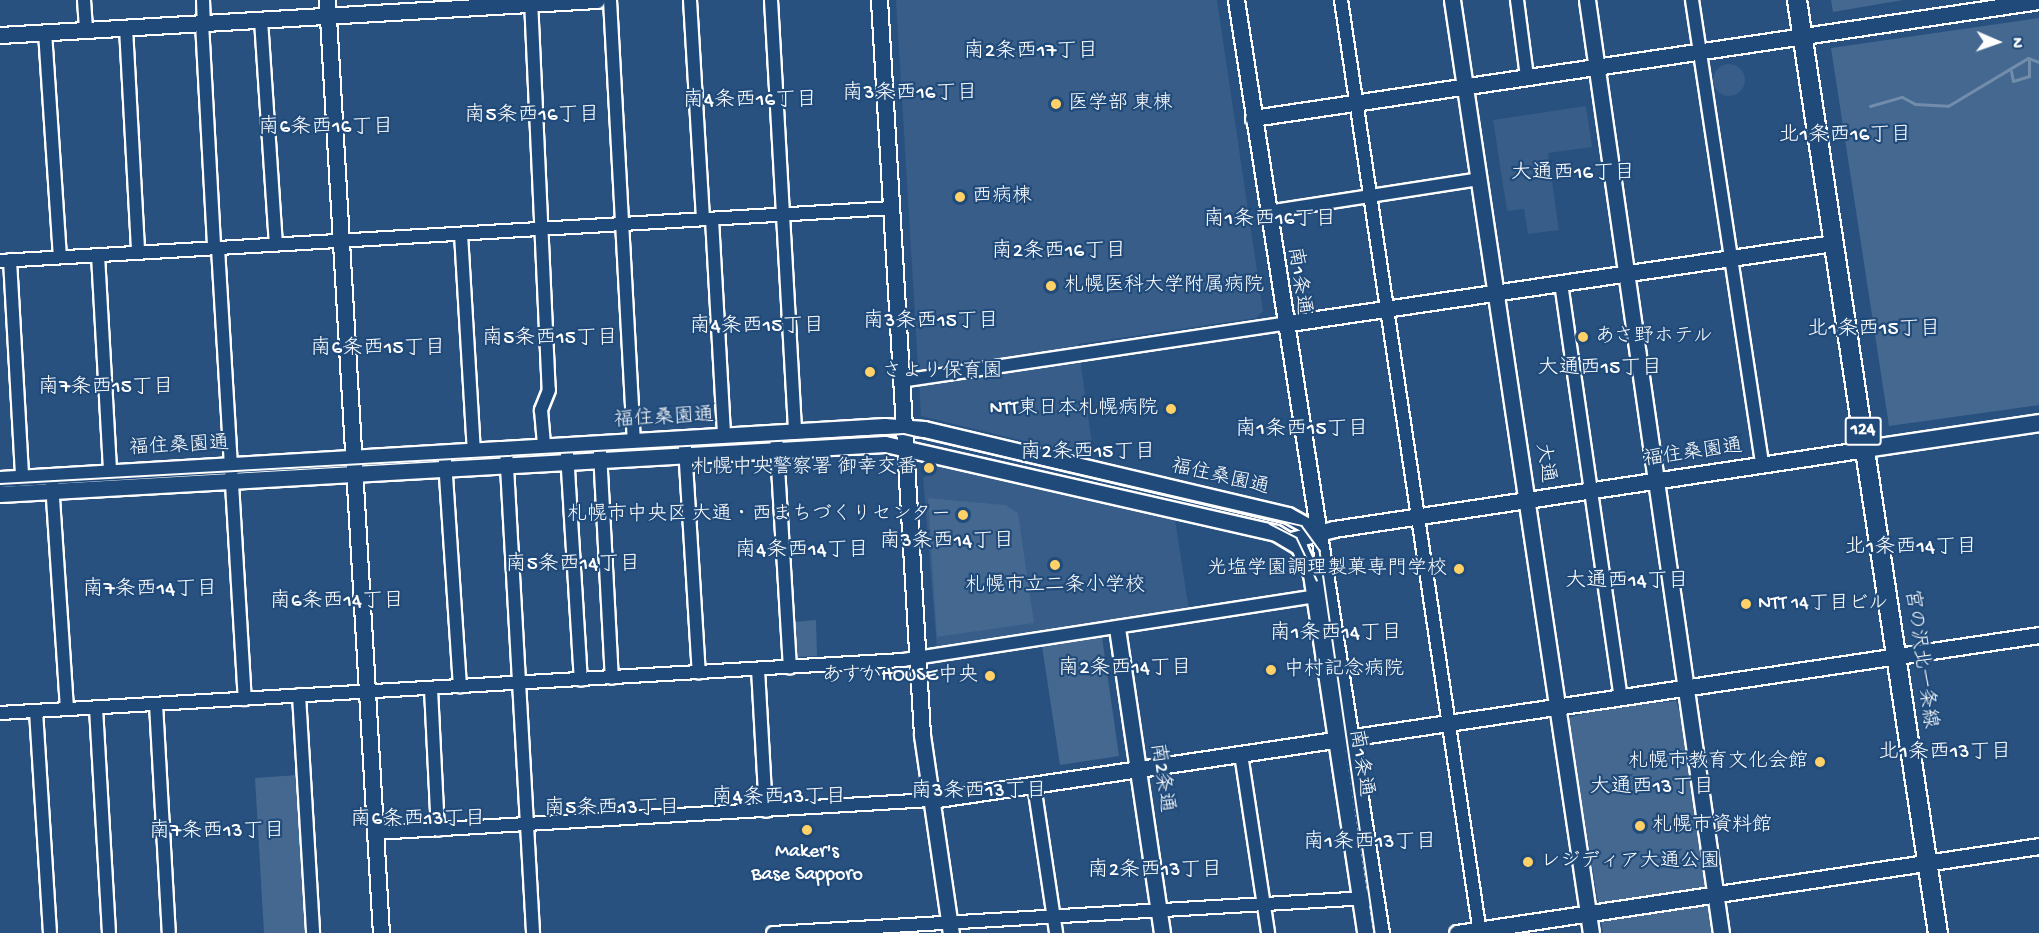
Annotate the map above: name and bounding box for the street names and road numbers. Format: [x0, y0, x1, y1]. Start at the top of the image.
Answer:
street label: 南1条通 [1281, 246, 1315, 316]
street label: 福住桑園通 [613, 404, 715, 434]
road number: 124 [1844, 416, 1882, 446]
street label: 福住桑園通 [128, 432, 230, 462]
street label: 福住桑園通 [1642, 435, 1744, 473]
street label: 大通 [1529, 441, 1559, 485]
street label: 福住桑園通 [1169, 455, 1271, 501]
street label: 宮の沢北一条線 [1898, 588, 1942, 730]
street label: 南1条通 [1343, 728, 1377, 798]
street label: 南2条通 [1144, 742, 1178, 814]

